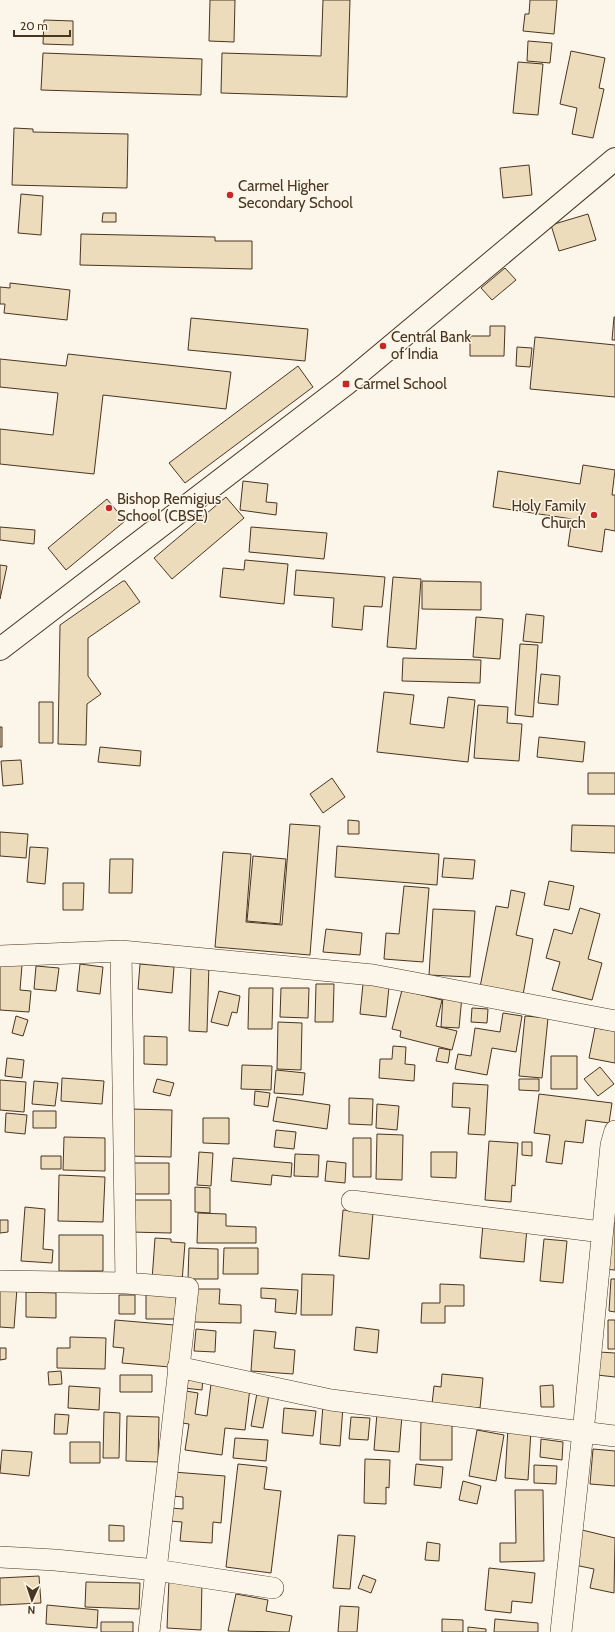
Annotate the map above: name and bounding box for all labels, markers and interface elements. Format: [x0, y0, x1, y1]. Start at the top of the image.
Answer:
scale bar [14, 12, 70, 38]
text: 20 m [20, 18, 48, 33]
place label: Carmel Higher Secondary School [238, 177, 353, 212]
marker: Carmel Higher Secondary School [225, 190, 235, 200]
place label: Central Bank of India [391, 328, 471, 363]
marker: Central Bank of India [378, 341, 388, 351]
place label: Carmel School [354, 375, 447, 393]
marker: Carmel School [341, 379, 351, 389]
place label: Bishop Remigius School (CBSE) [117, 490, 221, 525]
place label: Holy Family Church [511, 497, 586, 532]
marker: Bishop Remigius School (CBSE) [104, 503, 114, 513]
marker: Holy Family Church [589, 510, 599, 520]
north arrow [12, 1580, 52, 1620]
text: N [27, 1603, 36, 1617]

